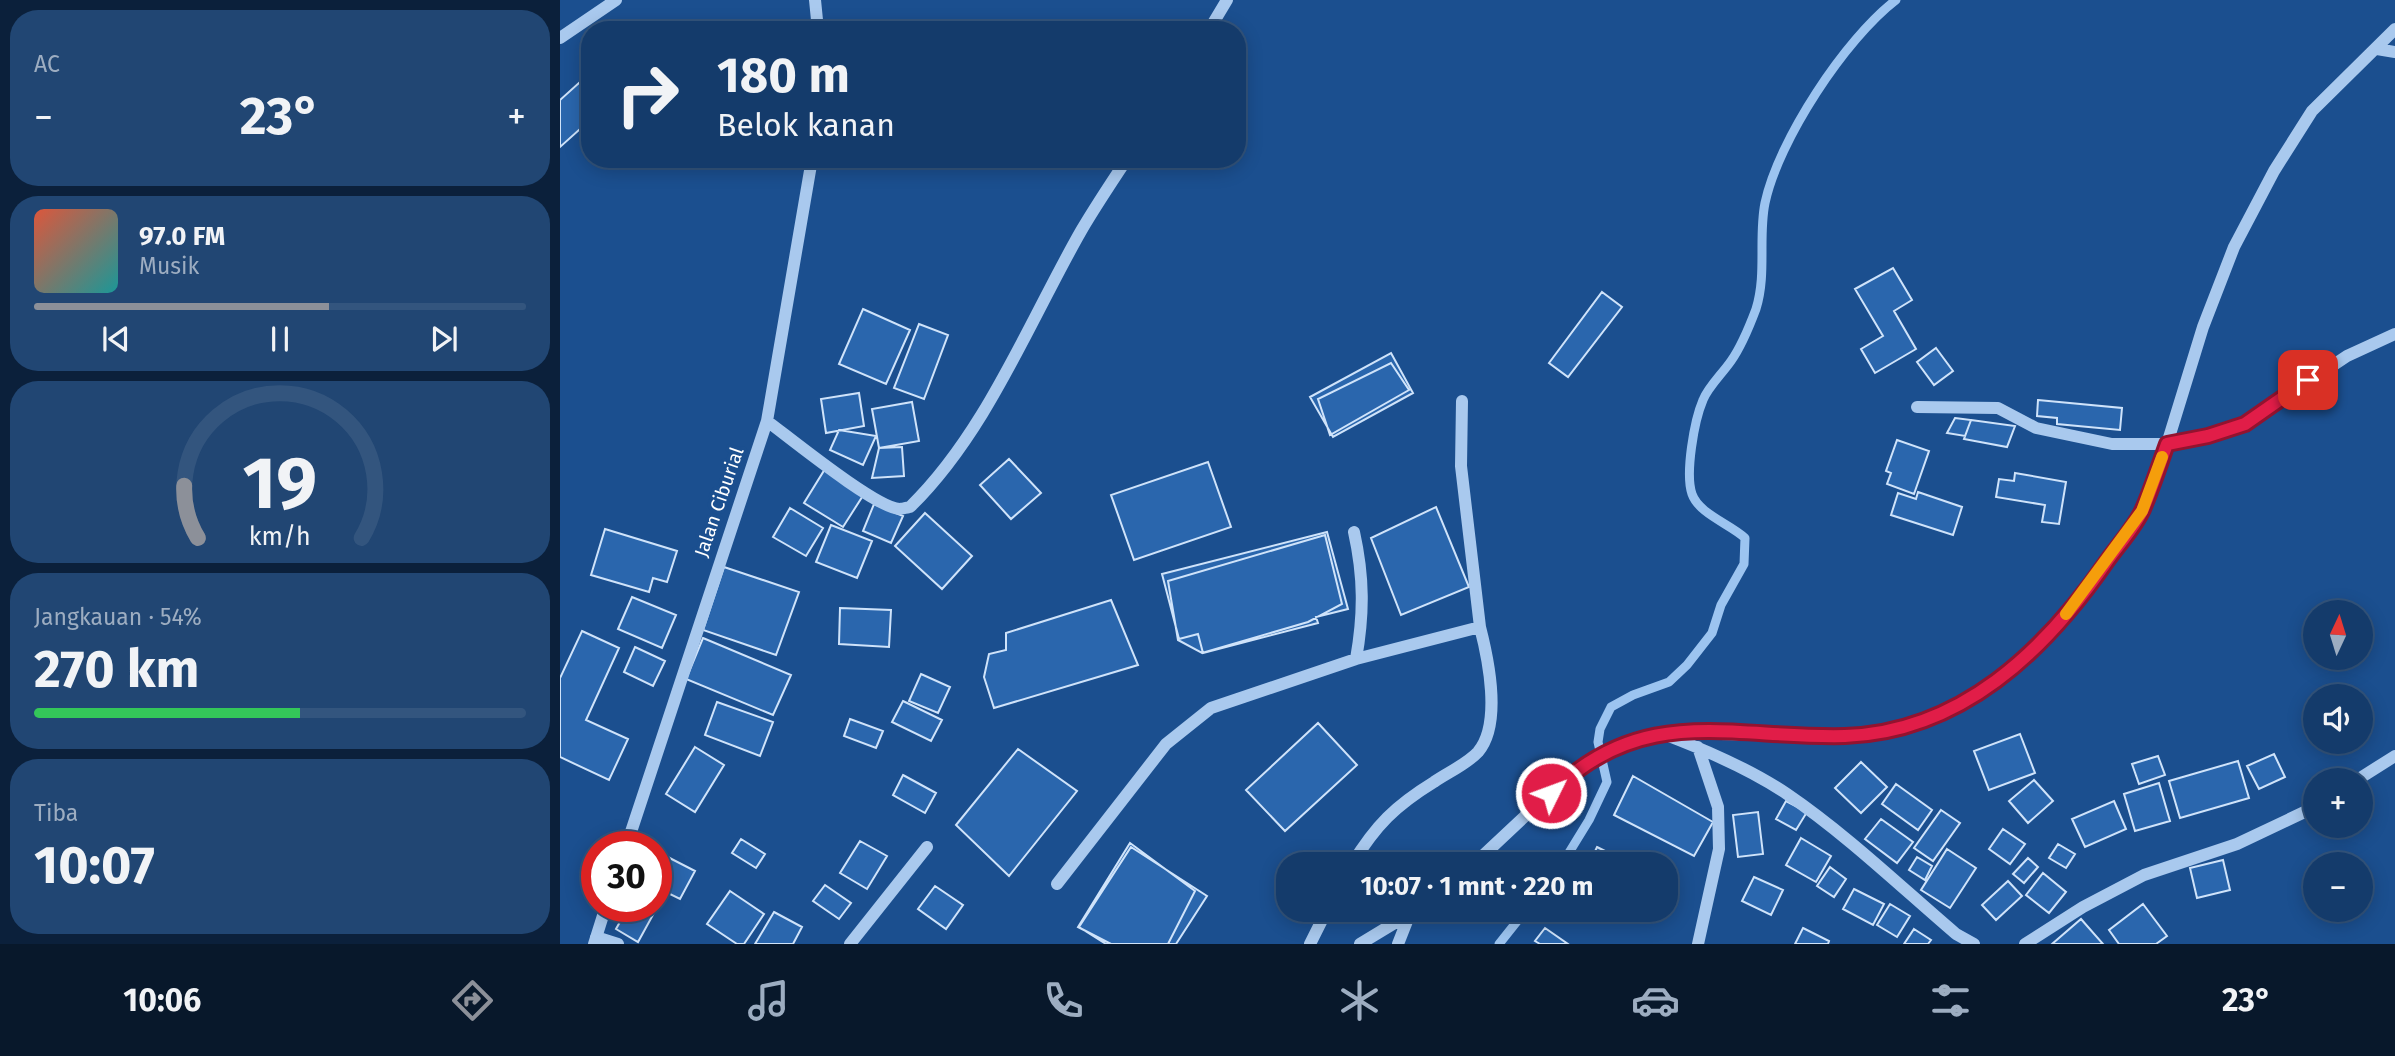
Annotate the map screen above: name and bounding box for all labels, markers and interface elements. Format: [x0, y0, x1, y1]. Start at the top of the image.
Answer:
text: 180 m [717, 46, 850, 105]
icon: right [602, 49, 693, 140]
text: AC [34, 50, 60, 78]
text: 23° [240, 85, 320, 148]
text: − [34, 94, 53, 140]
text: + [507, 94, 526, 140]
text: Belok kanan [717, 106, 895, 144]
text: 97.0 FM [139, 221, 225, 252]
text: Musik [139, 252, 199, 280]
icon: previous [97, 320, 135, 358]
icon: pause [261, 320, 299, 358]
icon: next [425, 320, 463, 358]
pin [2278, 350, 2338, 410]
icon: arrive [2289, 361, 2327, 399]
text: 19 [243, 440, 317, 527]
street label: Jalan Ciburial [689, 444, 749, 560]
text: km/h [249, 522, 311, 552]
north arrow [2303, 600, 2373, 670]
map controls [2303, 600, 2373, 922]
text: Jangkauan · 54% [34, 603, 202, 631]
text: 270 km [34, 638, 200, 701]
button: sound [2303, 684, 2373, 754]
position arrow [1514, 756, 1588, 830]
button: + [2303, 768, 2373, 838]
text: Tiba [34, 799, 78, 827]
speed limit sign: 30 [581, 831, 672, 922]
text: 10:07 [34, 834, 155, 897]
button: − [2303, 852, 2373, 922]
text: 10:07 · 1 mnt · 220 m [1361, 871, 1593, 902]
icon: directions [448, 976, 497, 1025]
icon: music [744, 976, 793, 1025]
icon: phone [1039, 976, 1088, 1025]
icon: climate [1335, 976, 1384, 1025]
icon: car [1631, 976, 1680, 1025]
icon: filters [1926, 976, 1975, 1025]
text: 10:06 [123, 981, 201, 1019]
text: 23° [2222, 981, 2272, 1019]

